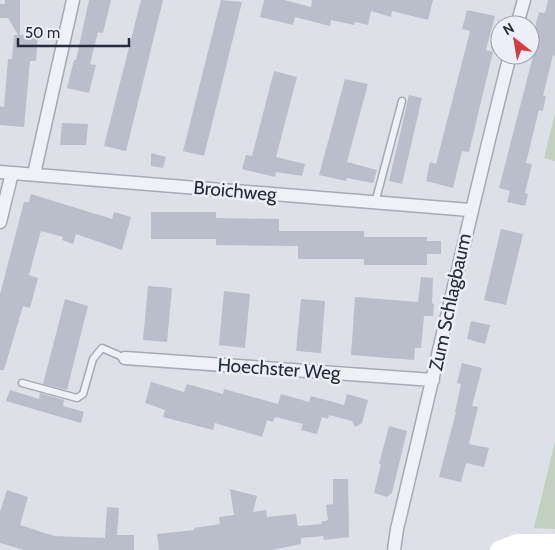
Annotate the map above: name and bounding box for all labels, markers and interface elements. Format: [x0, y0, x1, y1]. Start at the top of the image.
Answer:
scale bar [18, 15, 129, 47]
north arrow [490, 15, 540, 65]
text: N [499, 19, 517, 39]
text: 50 m [25, 24, 60, 42]
street label: Broichweg [193, 176, 278, 206]
street label: Zum Schlagbaum [424, 231, 476, 373]
street label: Hoechster Weg [217, 353, 342, 385]

